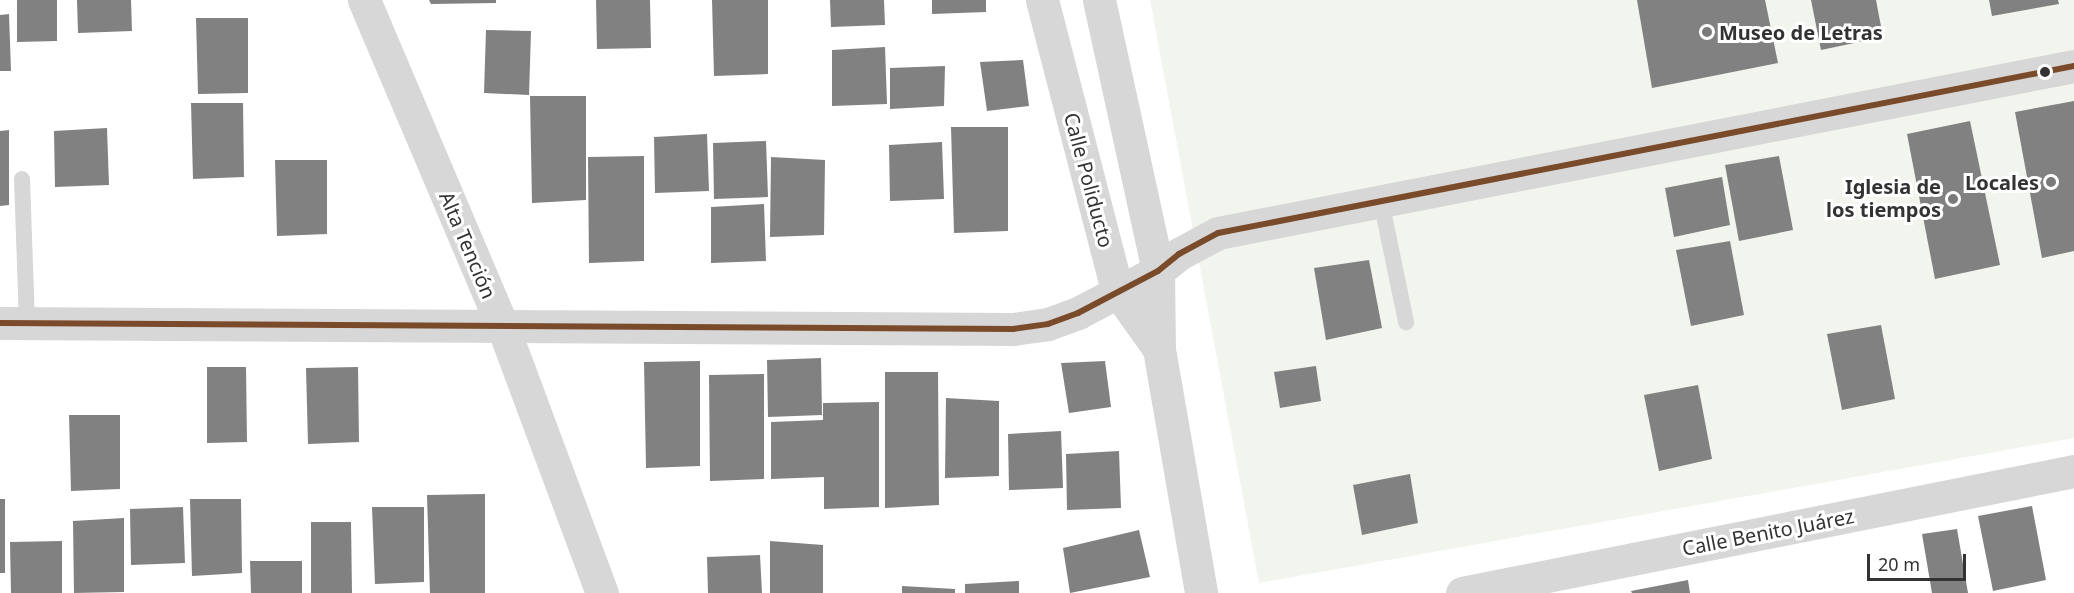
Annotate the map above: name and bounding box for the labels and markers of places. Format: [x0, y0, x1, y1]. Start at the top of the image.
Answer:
place label: Museo de Letras [1719, 20, 1883, 44]
marker: Museo de Letras [1700, 25, 1714, 39]
unlabelled marker [2039, 66, 2051, 78]
place label: Locales [1965, 170, 2039, 194]
place label: Iglesia de los tiempos [1826, 175, 1941, 222]
marker: Locales [2044, 175, 2058, 189]
marker: Iglesia de los tiempos [1946, 192, 1960, 206]

